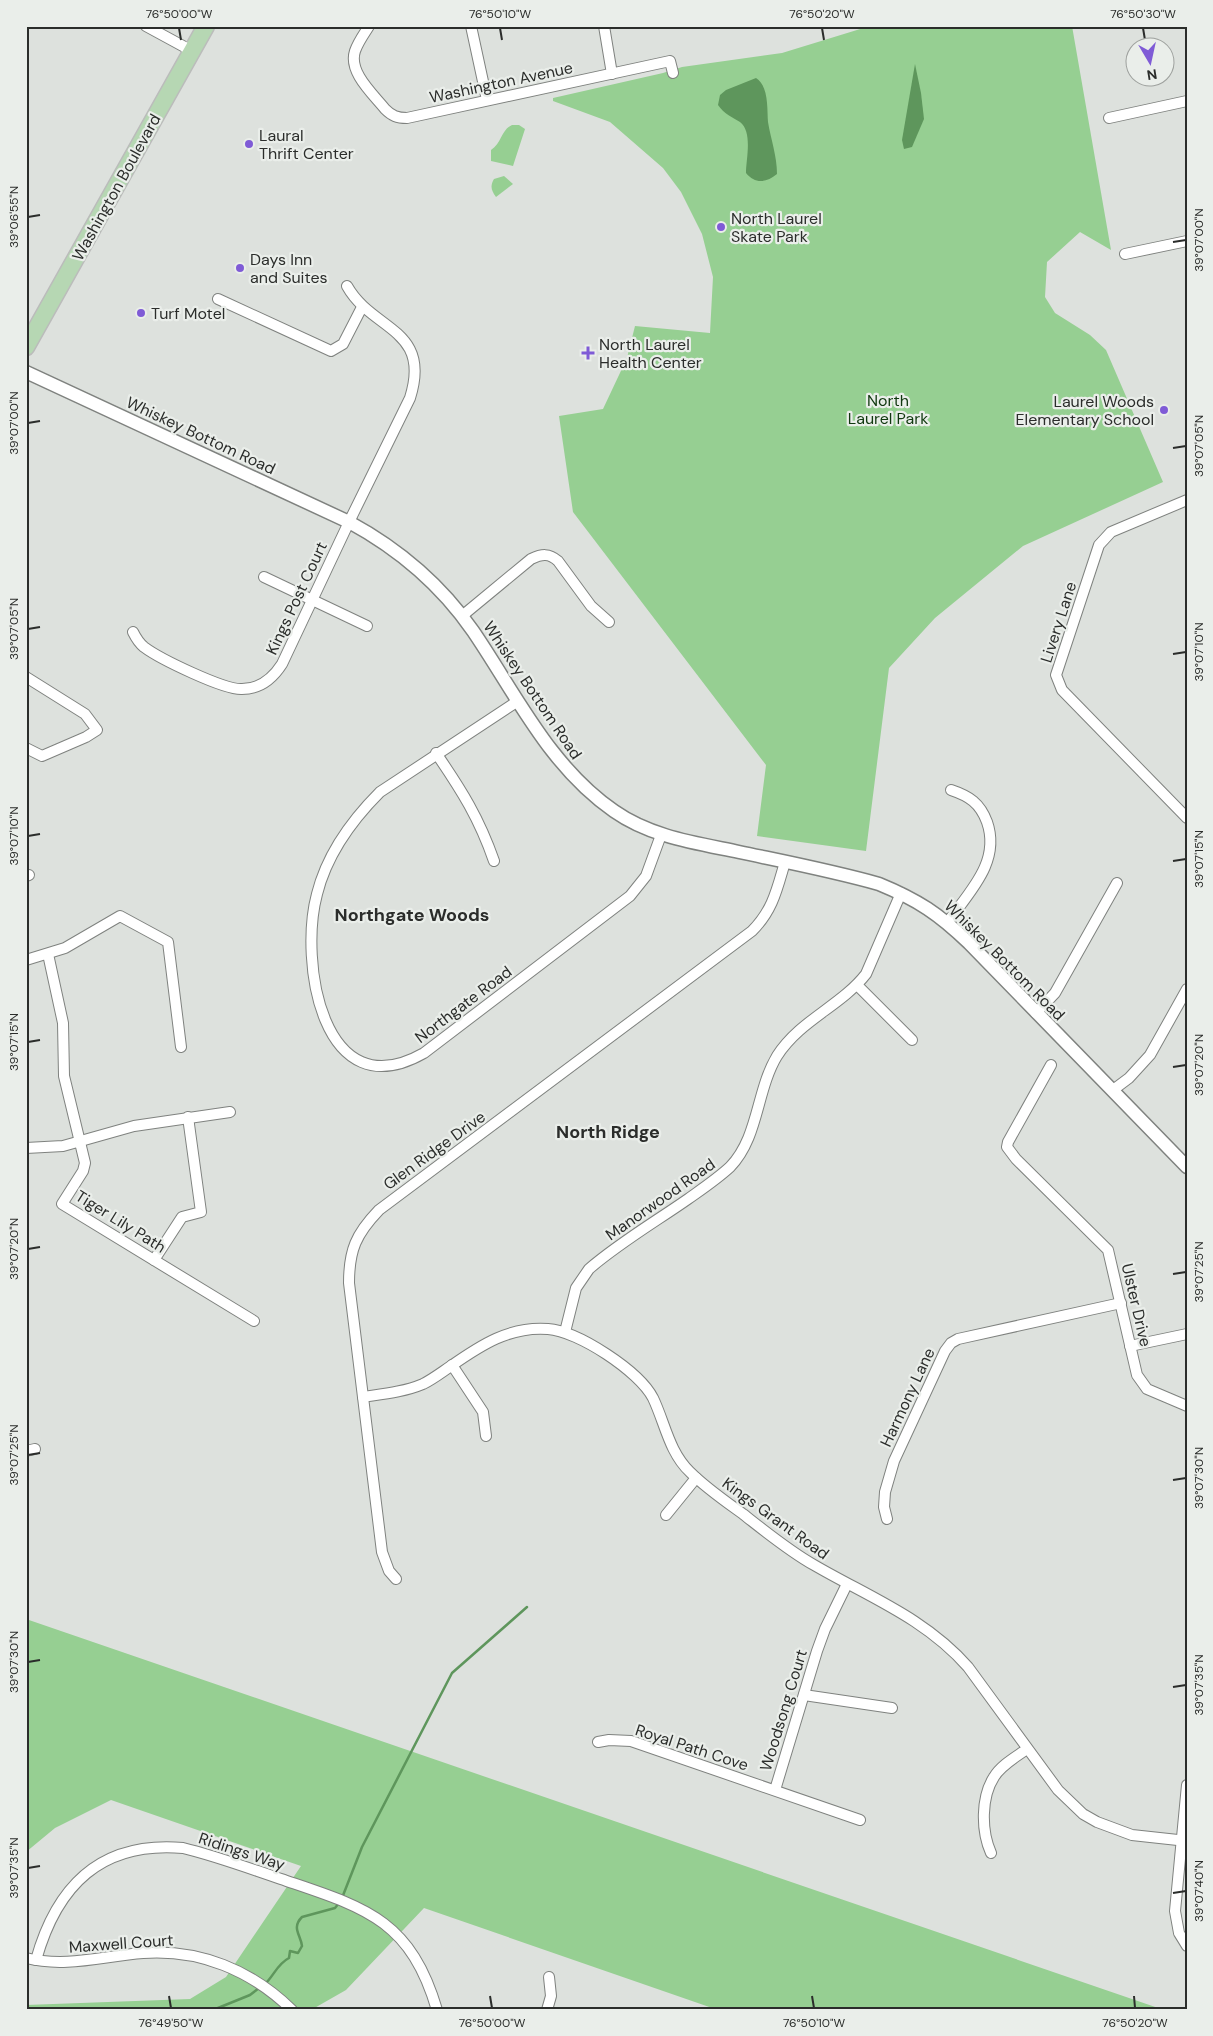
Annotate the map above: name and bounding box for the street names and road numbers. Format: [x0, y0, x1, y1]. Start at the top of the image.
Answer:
street label: Washington Avenue [428, 57, 575, 108]
street label: Washington Boulevard [67, 110, 166, 264]
street label: Whiskey Bottom Road [123, 392, 279, 479]
street label: Kings Post Court [261, 538, 332, 658]
street label: Livery Lane [1036, 579, 1081, 665]
street label: Whiskey Bottom Road [478, 617, 587, 763]
street label: Whiskey Bottom Road [940, 896, 1069, 1025]
street label: Northgate Road [411, 961, 516, 1048]
street label: Glen Ridge Drive [379, 1106, 490, 1195]
street label: Manorwood Road [601, 1154, 719, 1245]
street label: Tiger Lily Path [72, 1185, 170, 1257]
street label: Ulster Drive [1117, 1261, 1156, 1349]
street label: Harmony Lane [875, 1344, 940, 1450]
street label: Kings Grant Road [718, 1472, 833, 1564]
street label: Woodsong Court [755, 1647, 812, 1773]
street label: Royal Path Cove [633, 1719, 751, 1776]
street label: Ridings Way [196, 1828, 288, 1875]
street label: Maxwell Court [68, 1929, 174, 1958]

